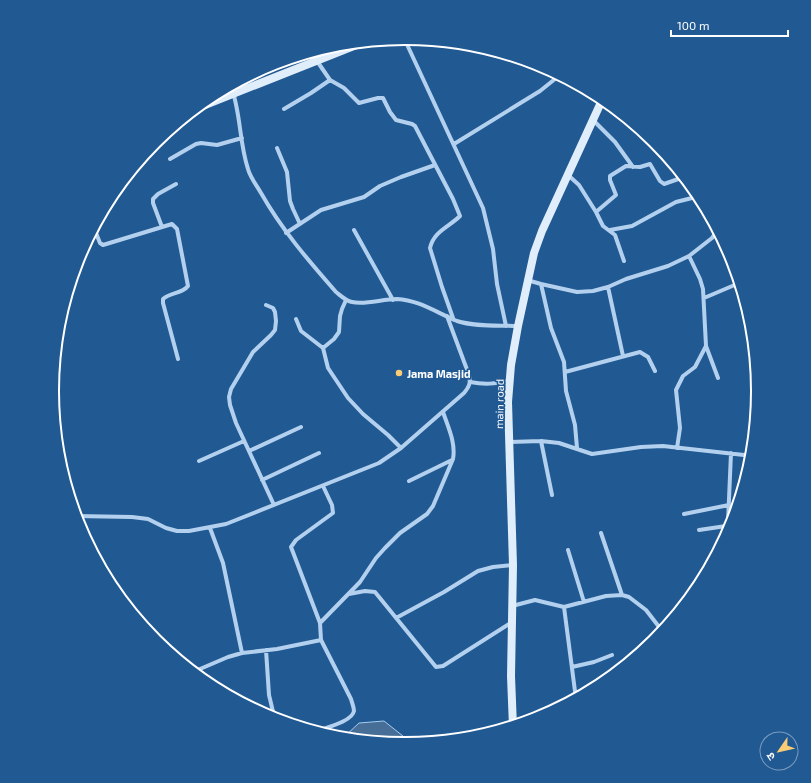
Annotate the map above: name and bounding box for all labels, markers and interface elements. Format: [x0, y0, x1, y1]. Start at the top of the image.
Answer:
scale bar [671, 12, 788, 38]
text: 100 m [677, 18, 709, 32]
place label: Jama Masjid [407, 367, 471, 381]
marker: Jama Masjid [394, 368, 404, 378]
street label: main road [492, 379, 506, 429]
north arrow [759, 731, 799, 771]
text: उ [763, 750, 777, 763]

